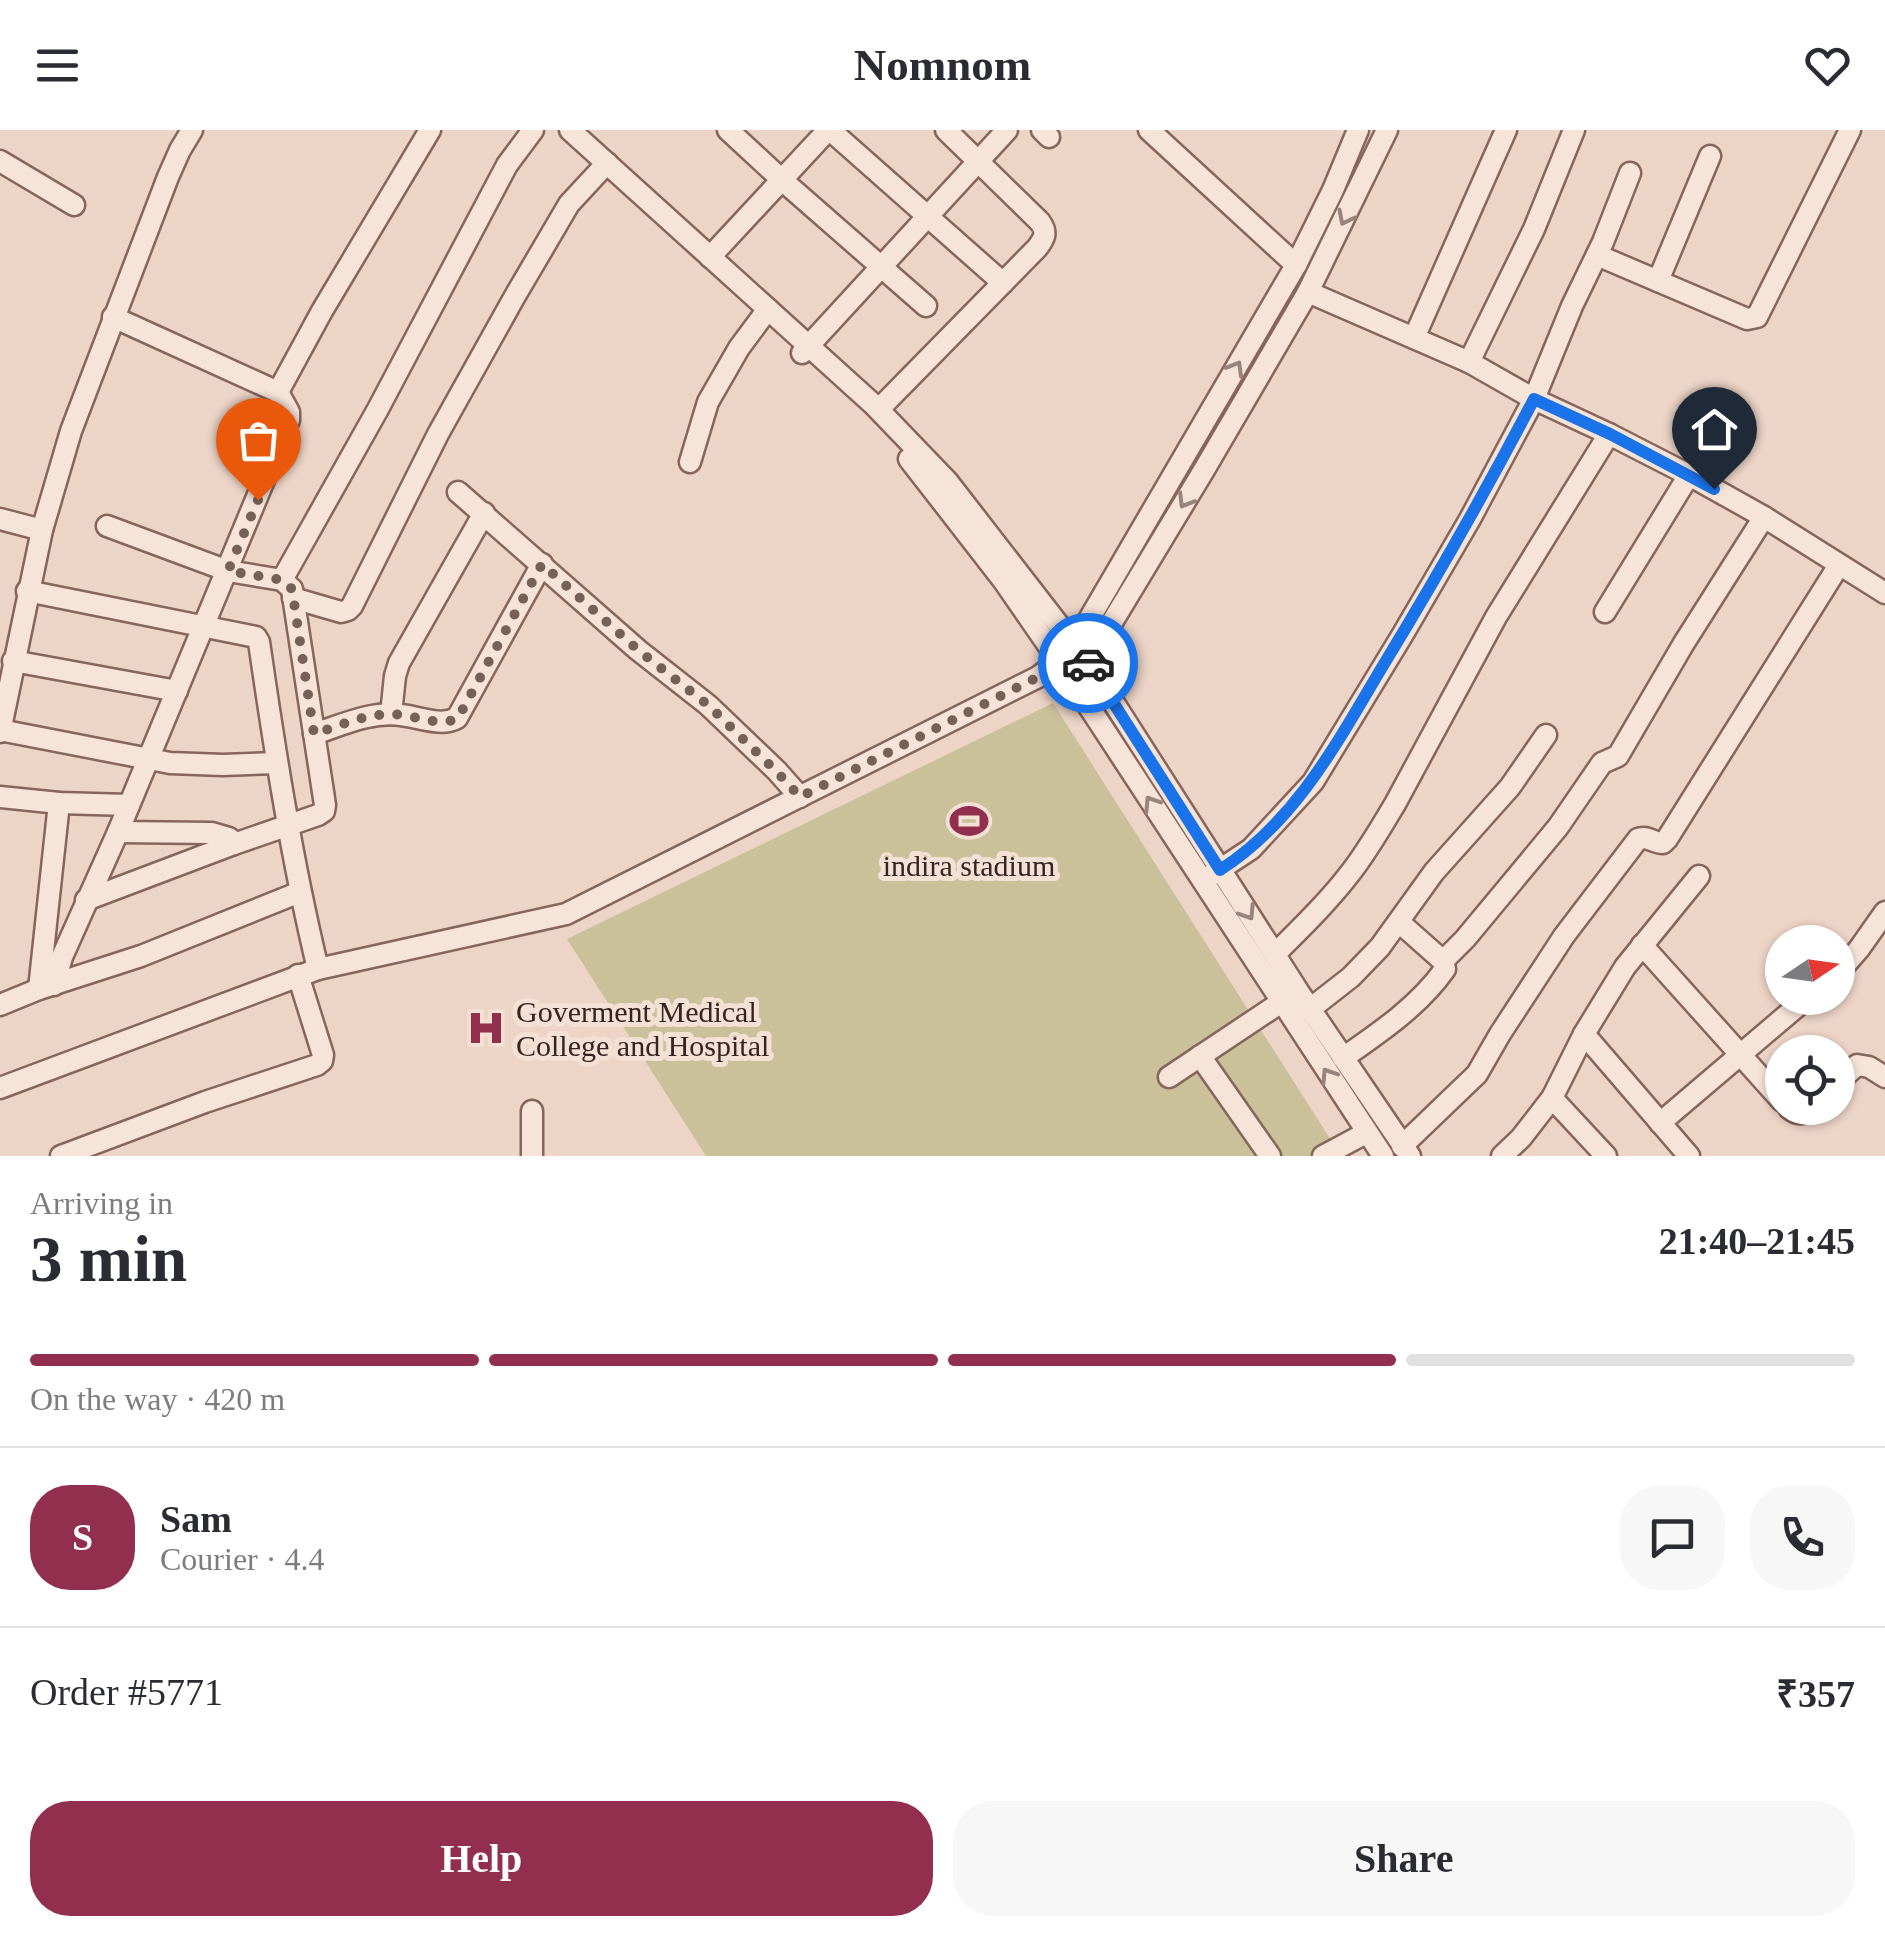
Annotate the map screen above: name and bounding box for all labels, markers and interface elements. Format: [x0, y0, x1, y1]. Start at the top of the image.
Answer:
icon: menu [30, 38, 85, 93]
icon: heart [1800, 38, 1855, 93]
text: Nomnom [854, 40, 1031, 90]
one-way arrow [1338, 208, 1358, 226]
one-way arrow [1223, 361, 1243, 379]
pin [1672, 387, 1757, 490]
pin [216, 398, 301, 501]
icon: home [1687, 402, 1742, 457]
icon: bag [231, 413, 286, 468]
one-way arrow [1179, 490, 1198, 508]
courier [1038, 613, 1138, 713]
icon: car [1061, 636, 1116, 691]
one-way arrow [1144, 796, 1163, 814]
sports icon: indira stadium [948, 800, 990, 842]
place label: indira stadium [883, 849, 1055, 882]
one-way arrow [1236, 902, 1255, 920]
north arrow [1765, 925, 1855, 1015]
map controls [1765, 925, 1855, 1125]
place label: Goverment Medical College and Hospital [516, 995, 769, 1062]
hospital icon: Goverment Medical College and Hospital [465, 1007, 507, 1049]
button: locate [1765, 1035, 1855, 1125]
one-way arrow [1322, 1068, 1341, 1086]
text: Arriving in [30, 1185, 173, 1221]
text: 21:40–21:45 [1659, 1220, 1855, 1262]
text: 3 min [30, 1223, 187, 1295]
text: On the way · 420 m [30, 1381, 285, 1417]
button: chat [1620, 1485, 1725, 1590]
button: phone [1750, 1485, 1855, 1590]
text: Sam [160, 1498, 232, 1540]
text: S [72, 1516, 93, 1558]
text: Courier · 4.4 [160, 1541, 324, 1577]
text: Order #5771 [30, 1671, 223, 1713]
text: ₹357 [1776, 1673, 1855, 1715]
button: Help [30, 1801, 933, 1916]
button: Share [953, 1801, 1855, 1916]

